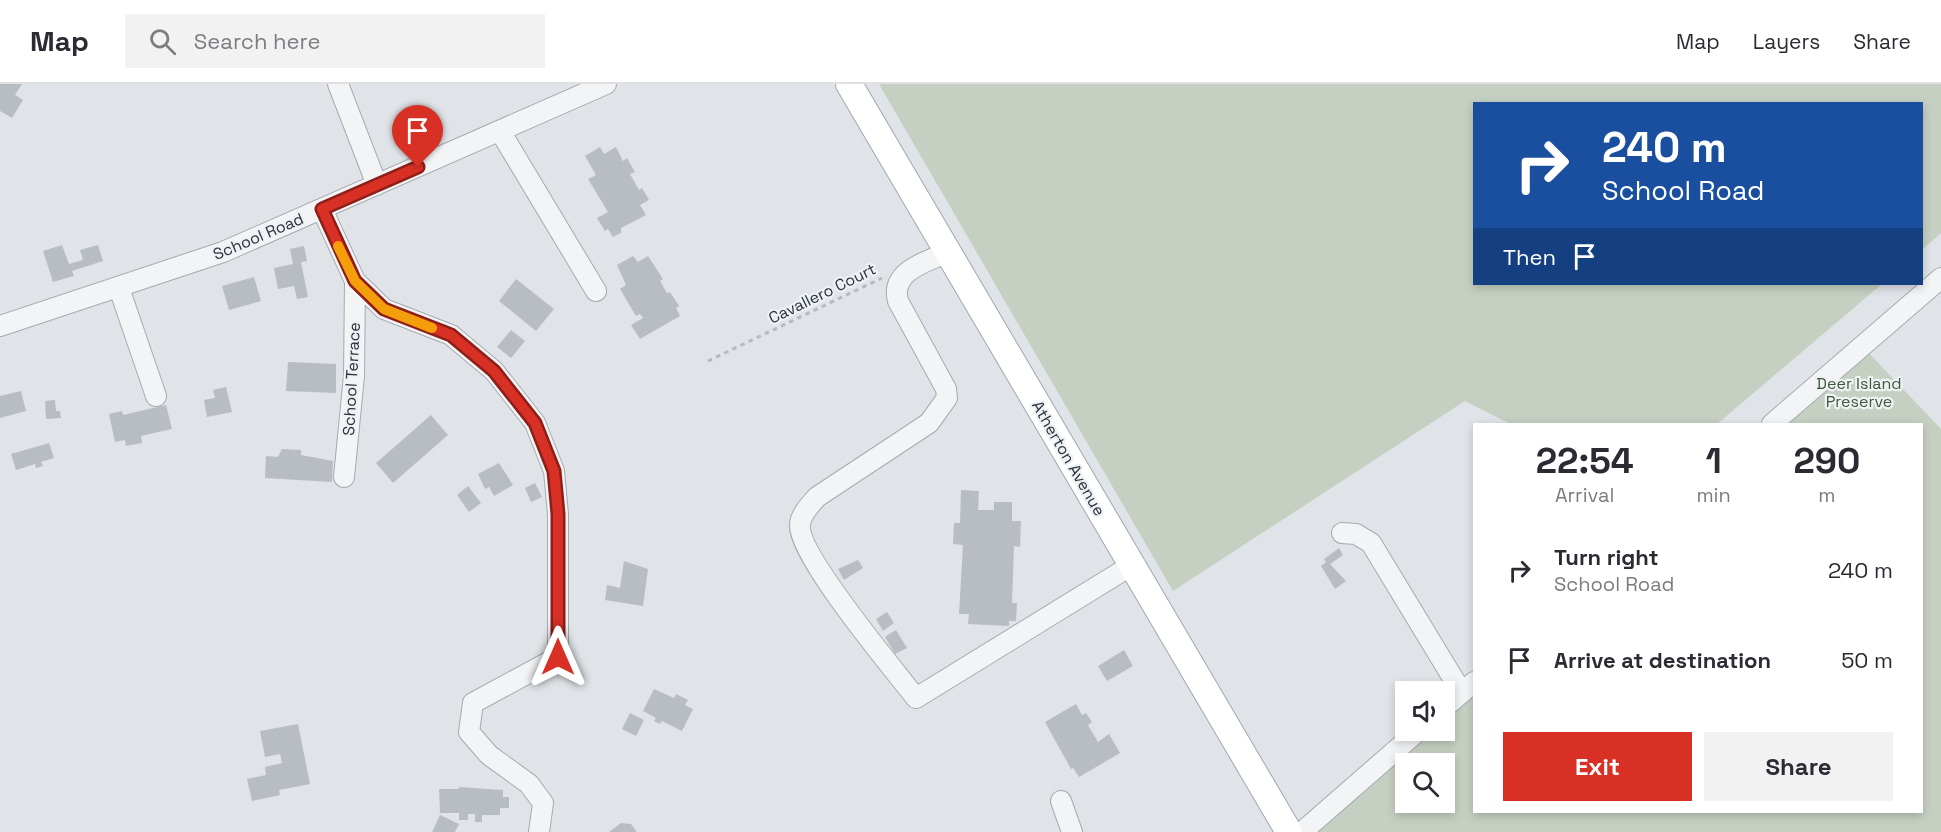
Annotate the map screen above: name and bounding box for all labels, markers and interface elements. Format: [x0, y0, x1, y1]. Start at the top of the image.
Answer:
search box [125, 14, 545, 68]
text: Map [30, 23, 89, 59]
icon: search [146, 25, 179, 58]
text: Search here [194, 27, 321, 55]
text: Map [1676, 28, 1720, 55]
text: Layers [1753, 28, 1820, 55]
text: Share [1853, 28, 1911, 55]
pin [392, 105, 443, 167]
icon: arrive [401, 114, 434, 147]
text: 240 m [1602, 121, 1727, 174]
icon: right [1503, 126, 1581, 204]
text: School Road [1602, 173, 1764, 208]
street label: School Road [210, 208, 307, 265]
icon: arrive [1568, 240, 1601, 273]
text: Then [1503, 243, 1556, 271]
street label: Cavallero Court [765, 258, 879, 329]
street label: School Terrace [338, 322, 365, 436]
park label: Deer Island Preserve [1816, 373, 1902, 412]
street label: Atherton Avenue [1027, 397, 1110, 520]
text: 22:54 [1536, 438, 1634, 484]
text: 1 [1705, 438, 1722, 484]
text: 290 [1793, 438, 1860, 484]
text: Arrival [1555, 482, 1614, 508]
text: min [1696, 482, 1731, 508]
text: m [1818, 482, 1835, 508]
text: Turn right [1554, 543, 1659, 571]
icon: right [1503, 554, 1536, 587]
text: 240 m [1828, 556, 1893, 584]
text: School Road [1554, 571, 1674, 597]
position arrow [526, 625, 590, 689]
icon: arrive [1503, 644, 1536, 677]
text: Arrive at destination [1554, 646, 1771, 674]
text: 50 m [1841, 646, 1893, 674]
map controls [1395, 681, 1455, 813]
button: sound [1395, 681, 1455, 741]
button: Exit [1503, 732, 1692, 801]
button: Share [1704, 732, 1893, 801]
button: search [1395, 753, 1455, 813]

